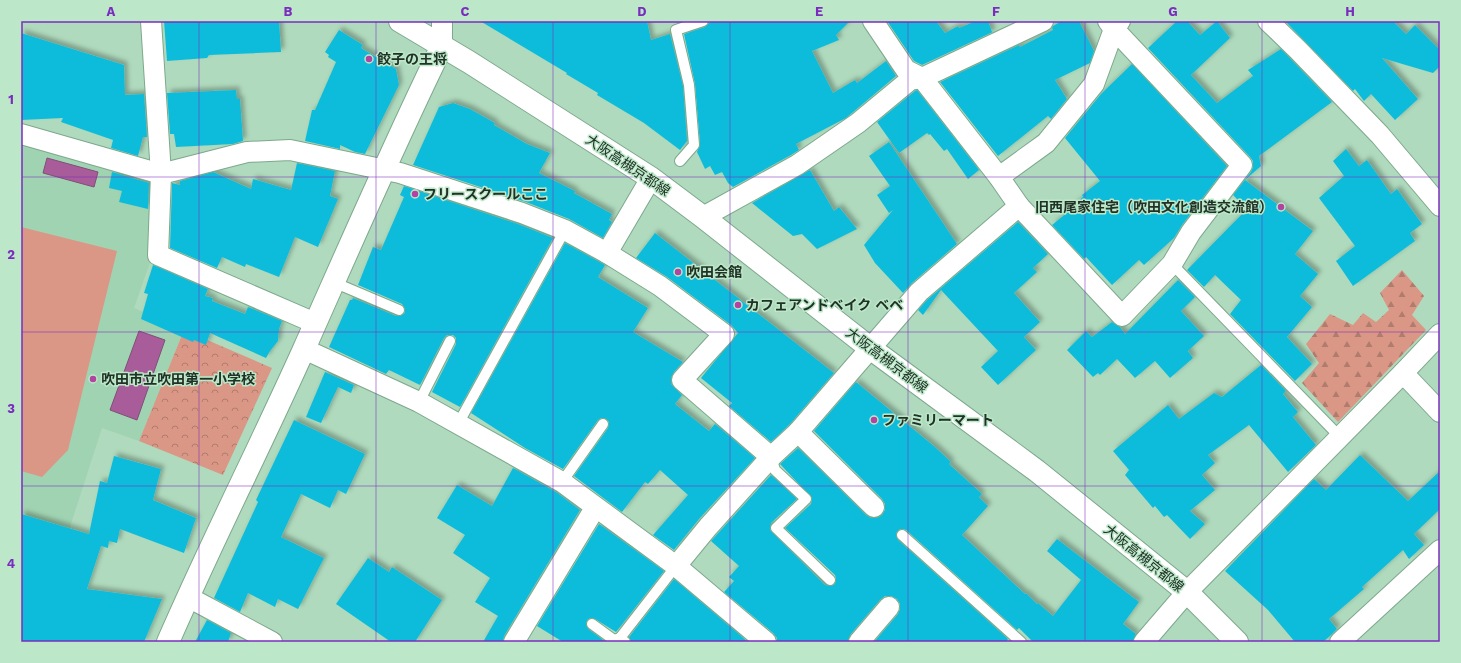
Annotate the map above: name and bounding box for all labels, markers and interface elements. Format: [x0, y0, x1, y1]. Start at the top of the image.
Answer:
text: A [107, 4, 116, 19]
text: B [284, 4, 293, 19]
text: C [461, 4, 470, 19]
text: D [637, 4, 647, 19]
text: E [815, 4, 823, 19]
text: F [992, 4, 1000, 19]
text: G [1168, 4, 1178, 19]
text: H [1345, 4, 1355, 19]
place label: 餃子の王将 [377, 51, 447, 67]
marker: 餃子の王将 [364, 54, 374, 64]
text: 1 [8, 92, 14, 107]
street label: 大阪高槻京都線 [583, 131, 673, 199]
place label: フリースクールここ [423, 186, 548, 202]
marker: フリースクールここ [410, 189, 420, 199]
place label: 旧西尾家住宅（吹田文化創造交流館） [1035, 199, 1273, 215]
marker: 旧西尾家住宅（吹田文化創造交流館） [1276, 202, 1286, 212]
text: 2 [7, 247, 15, 262]
place label: 吹田会館 [686, 264, 742, 280]
marker: 吹田会館 [673, 267, 683, 277]
place label: カフェアンドベイク ベベ [746, 297, 903, 313]
marker: カフェアンドベイク ベベ [733, 300, 743, 310]
street label: 大阪高槻京都線 [843, 324, 931, 396]
place label: 吹田市立吹田第一小学校 [101, 371, 255, 387]
marker: 吹田市立吹田第一小学校 [88, 374, 98, 384]
text: 3 [7, 401, 15, 416]
place label: ファミリーマート [882, 412, 994, 428]
marker: ファミリーマート [869, 415, 879, 425]
street label: 大阪高槻京都線 [1101, 521, 1187, 595]
text: 4 [7, 556, 16, 571]

